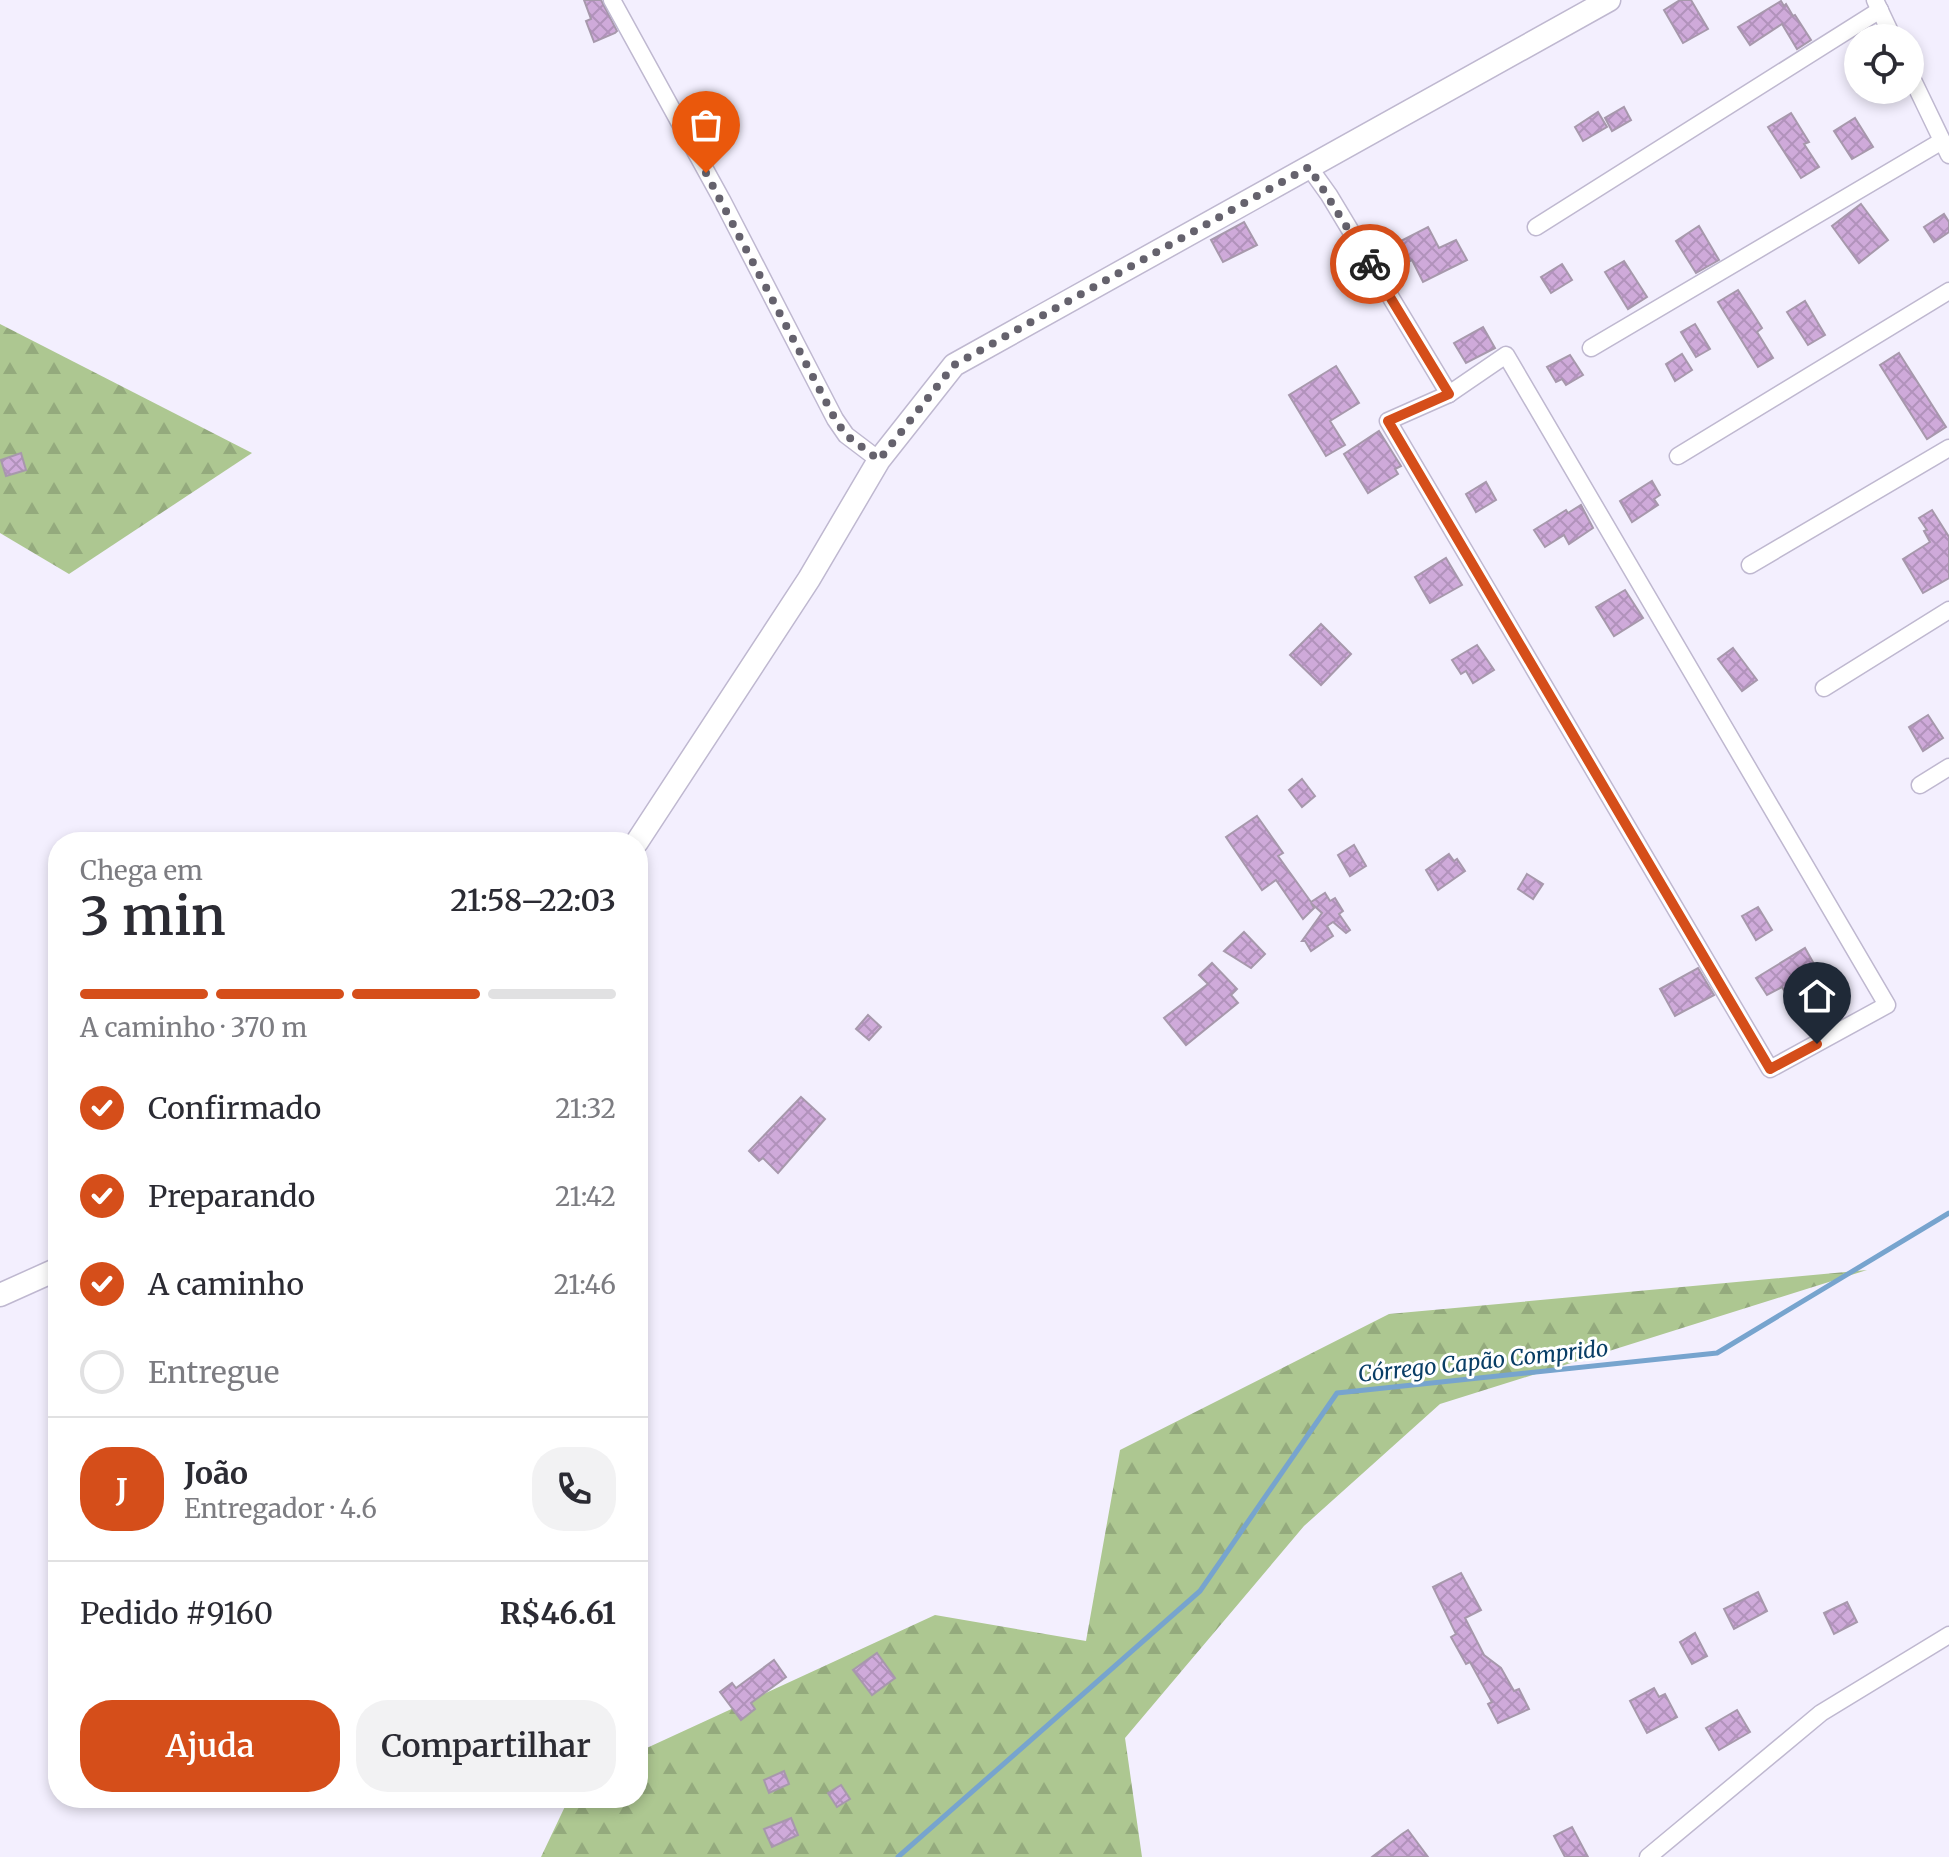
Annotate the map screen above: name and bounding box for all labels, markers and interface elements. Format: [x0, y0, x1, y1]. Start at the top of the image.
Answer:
map controls [1844, 24, 1924, 104]
button: locate [1844, 24, 1924, 104]
pin [672, 91, 740, 173]
icon: bag [684, 103, 728, 147]
courier [1330, 224, 1410, 304]
icon: bike [1348, 242, 1392, 286]
text: Chega em [80, 854, 203, 887]
text: 21:58–22:03 [450, 881, 616, 919]
text: 3 min [80, 884, 226, 949]
pin [1783, 962, 1851, 1044]
icon: home [1795, 974, 1839, 1018]
text: A caminho · 370 m [80, 1011, 307, 1044]
icon: check [80, 1086, 124, 1130]
text: Confirmado [148, 1089, 321, 1127]
text: 21:32 [555, 1092, 616, 1125]
icon: check [80, 1174, 124, 1218]
text: Preparando [148, 1177, 315, 1215]
text: 21:42 [555, 1180, 616, 1213]
icon: check [80, 1262, 124, 1306]
text: A caminho [148, 1265, 304, 1303]
text: 21:46 [554, 1268, 616, 1301]
water label: Córrego Capão Comprido [1356, 1334, 1610, 1388]
text: Entregue [148, 1353, 279, 1391]
button: phone [532, 1447, 616, 1531]
text: João [184, 1454, 248, 1492]
text: J [116, 1470, 128, 1508]
text: Entregador · 4.6 [184, 1492, 377, 1525]
text: Pedido #9160 [80, 1594, 273, 1632]
text: R$46.61 [500, 1594, 616, 1632]
button: Ajuda [80, 1700, 340, 1792]
button: Compartilhar [356, 1700, 616, 1792]

